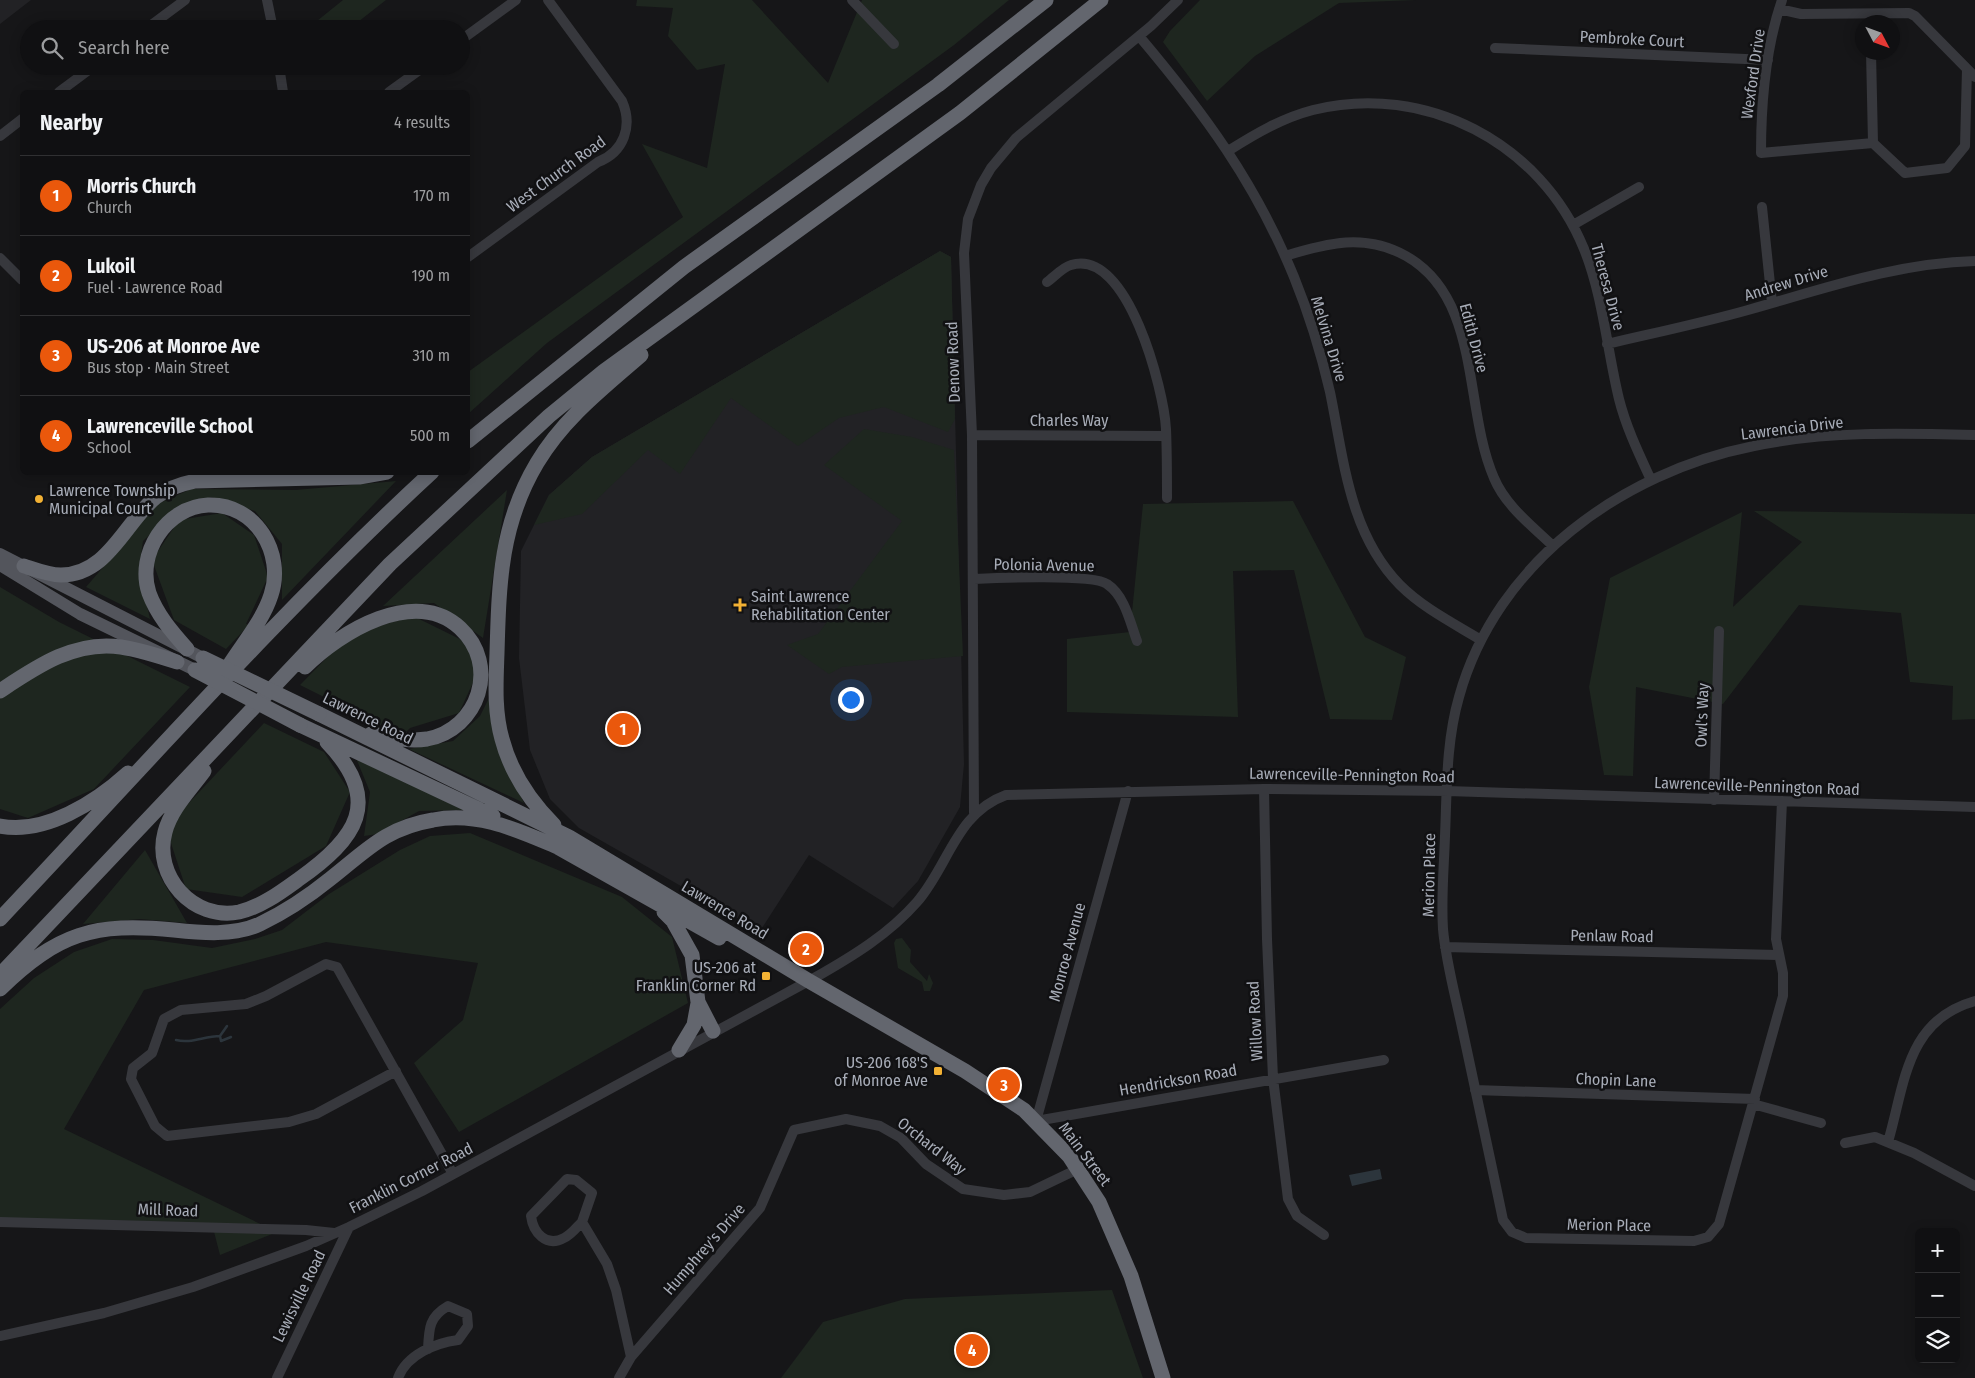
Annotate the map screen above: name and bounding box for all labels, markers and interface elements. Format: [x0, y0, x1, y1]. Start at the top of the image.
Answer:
north arrow [1855, 15, 1900, 60]
search box [20, 20, 470, 75]
street label: Pembroke Court [1579, 27, 1685, 51]
street label: Wexford Drive [1737, 27, 1769, 120]
icon: search [38, 34, 66, 62]
text: Search here [78, 36, 170, 59]
text: Nearby [40, 110, 102, 136]
text: 4 results [394, 113, 450, 132]
street label: West Church Road [503, 132, 609, 216]
text: Morris Church [87, 175, 196, 198]
text: 1 [53, 186, 59, 205]
text: 170 m [413, 186, 450, 205]
text: Church [87, 198, 132, 217]
street label: Theresa Drive [1587, 242, 1629, 333]
text: Lukoil [87, 255, 135, 278]
street label: Andrew Drive [1742, 261, 1830, 305]
text: 2 [52, 266, 60, 285]
text: 190 m [412, 266, 450, 285]
text: Fuel · Lawrence Road [87, 278, 223, 297]
street label: Melvina Drive [1307, 294, 1351, 384]
street label: Edith Drive [1456, 301, 1492, 375]
street label: Denow Road [942, 321, 964, 403]
text: US-206 at Monroe Ave [87, 335, 260, 358]
text: 3 [52, 346, 60, 365]
text: 310 m [413, 346, 450, 365]
text: Bus stop · Main Street [87, 358, 229, 377]
street label: Charles Way [1030, 411, 1109, 430]
street label: Lawrencia Drive [1740, 412, 1844, 444]
text: Lawrenceville School [87, 415, 253, 438]
text: 4 [52, 426, 60, 445]
text: 500 m [410, 426, 450, 445]
text: School [87, 438, 131, 457]
place label: Lawrence Township Municipal Court [49, 481, 176, 518]
marker: Lawrence Township Municipal Court [33, 493, 45, 505]
street label: Polonia Avenue [993, 555, 1095, 575]
place label: Saint Lawrence Rehabilitation Center [751, 587, 890, 624]
marker: Saint Lawrence Rehabilitation Center [733, 598, 747, 612]
street label: Owl's Way [1691, 682, 1713, 748]
your location [838, 687, 864, 713]
street label: Lawrence Road [320, 688, 416, 748]
pin: 1 [607, 710, 639, 748]
street label: Lawrenceville-Pennington Road [1249, 764, 1455, 786]
street label: Lawrenceville-Pennington Road [1654, 773, 1860, 799]
street label: Merion Place [1419, 833, 1439, 917]
street label: Lawrence Road [678, 877, 772, 943]
street label: Monroe Avenue [1045, 900, 1089, 1003]
street label: Penlaw Road [1570, 926, 1654, 946]
pin: 2 [790, 930, 822, 968]
place label: US-206 at Franklin Corner Rd [636, 958, 757, 995]
marker: US-206 at Franklin Corner Rd [760, 970, 772, 982]
street label: Willow Road [1243, 980, 1267, 1062]
place label: US-206 168'S of Monroe Ave [834, 1053, 928, 1090]
street label: Hendrickson Road [1118, 1060, 1238, 1100]
marker: US-206 168'S of Monroe Ave [932, 1065, 944, 1077]
pin: 3 [988, 1066, 1020, 1104]
street label: Chopin Lane [1575, 1069, 1657, 1091]
street label: Orchard Way [894, 1113, 971, 1179]
street label: Main Street [1055, 1118, 1116, 1190]
street label: Franklin Corner Road [346, 1139, 476, 1217]
street label: Mill Road [137, 1199, 199, 1221]
street label: Humphrey's Drive [659, 1199, 749, 1299]
street label: Merion Place [1567, 1215, 1651, 1235]
map controls [1915, 1228, 1960, 1363]
button: + [1915, 1228, 1960, 1273]
street label: Lewisville Road [269, 1247, 329, 1345]
button: − [1915, 1273, 1960, 1318]
button: layers [1915, 1318, 1960, 1363]
pin: 4 [956, 1331, 988, 1369]

